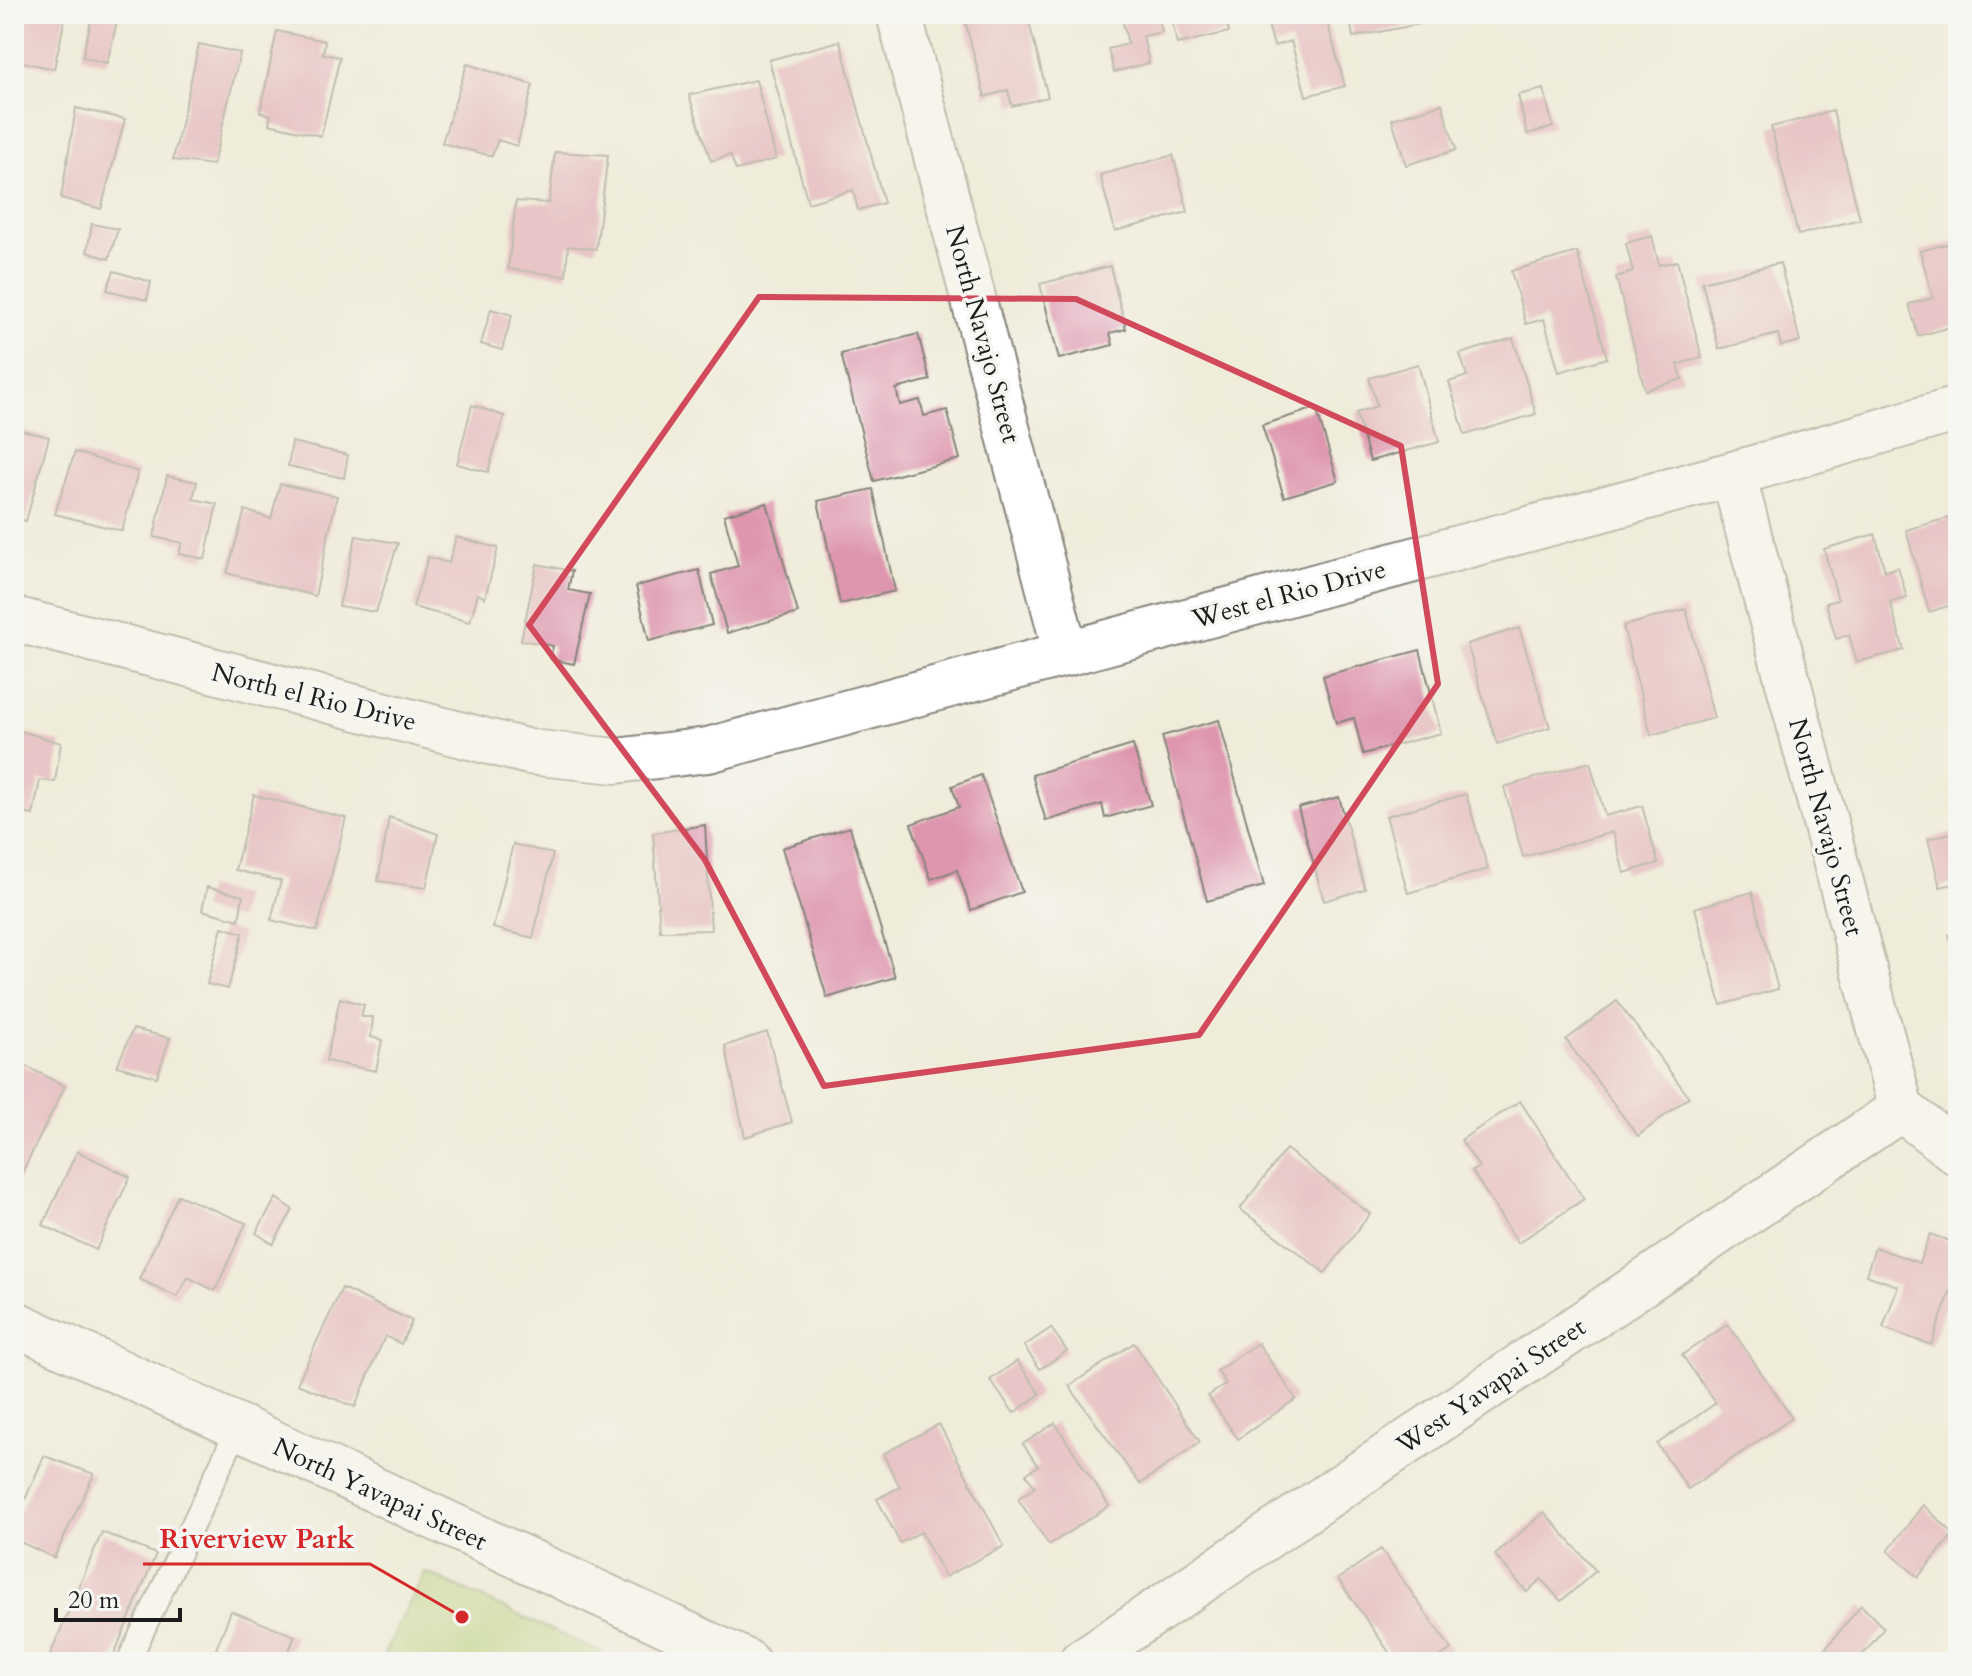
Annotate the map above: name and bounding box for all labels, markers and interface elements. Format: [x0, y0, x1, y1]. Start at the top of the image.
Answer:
street label: North Navajo Street [937, 221, 1029, 447]
street label: West el Rio Drive [1187, 551, 1390, 637]
street label: North el Rio Drive [208, 655, 420, 739]
street label: North Navajo Street [1780, 714, 1872, 940]
street label: West Yavapai Street [1389, 1310, 1593, 1463]
street label: North Yavapai Street [267, 1429, 493, 1559]
callout: Riverview Park [143, 1512, 370, 1564]
text: Riverview Park [160, 1520, 355, 1558]
scale bar [56, 1572, 180, 1622]
text: 20 m [68, 1584, 120, 1617]

